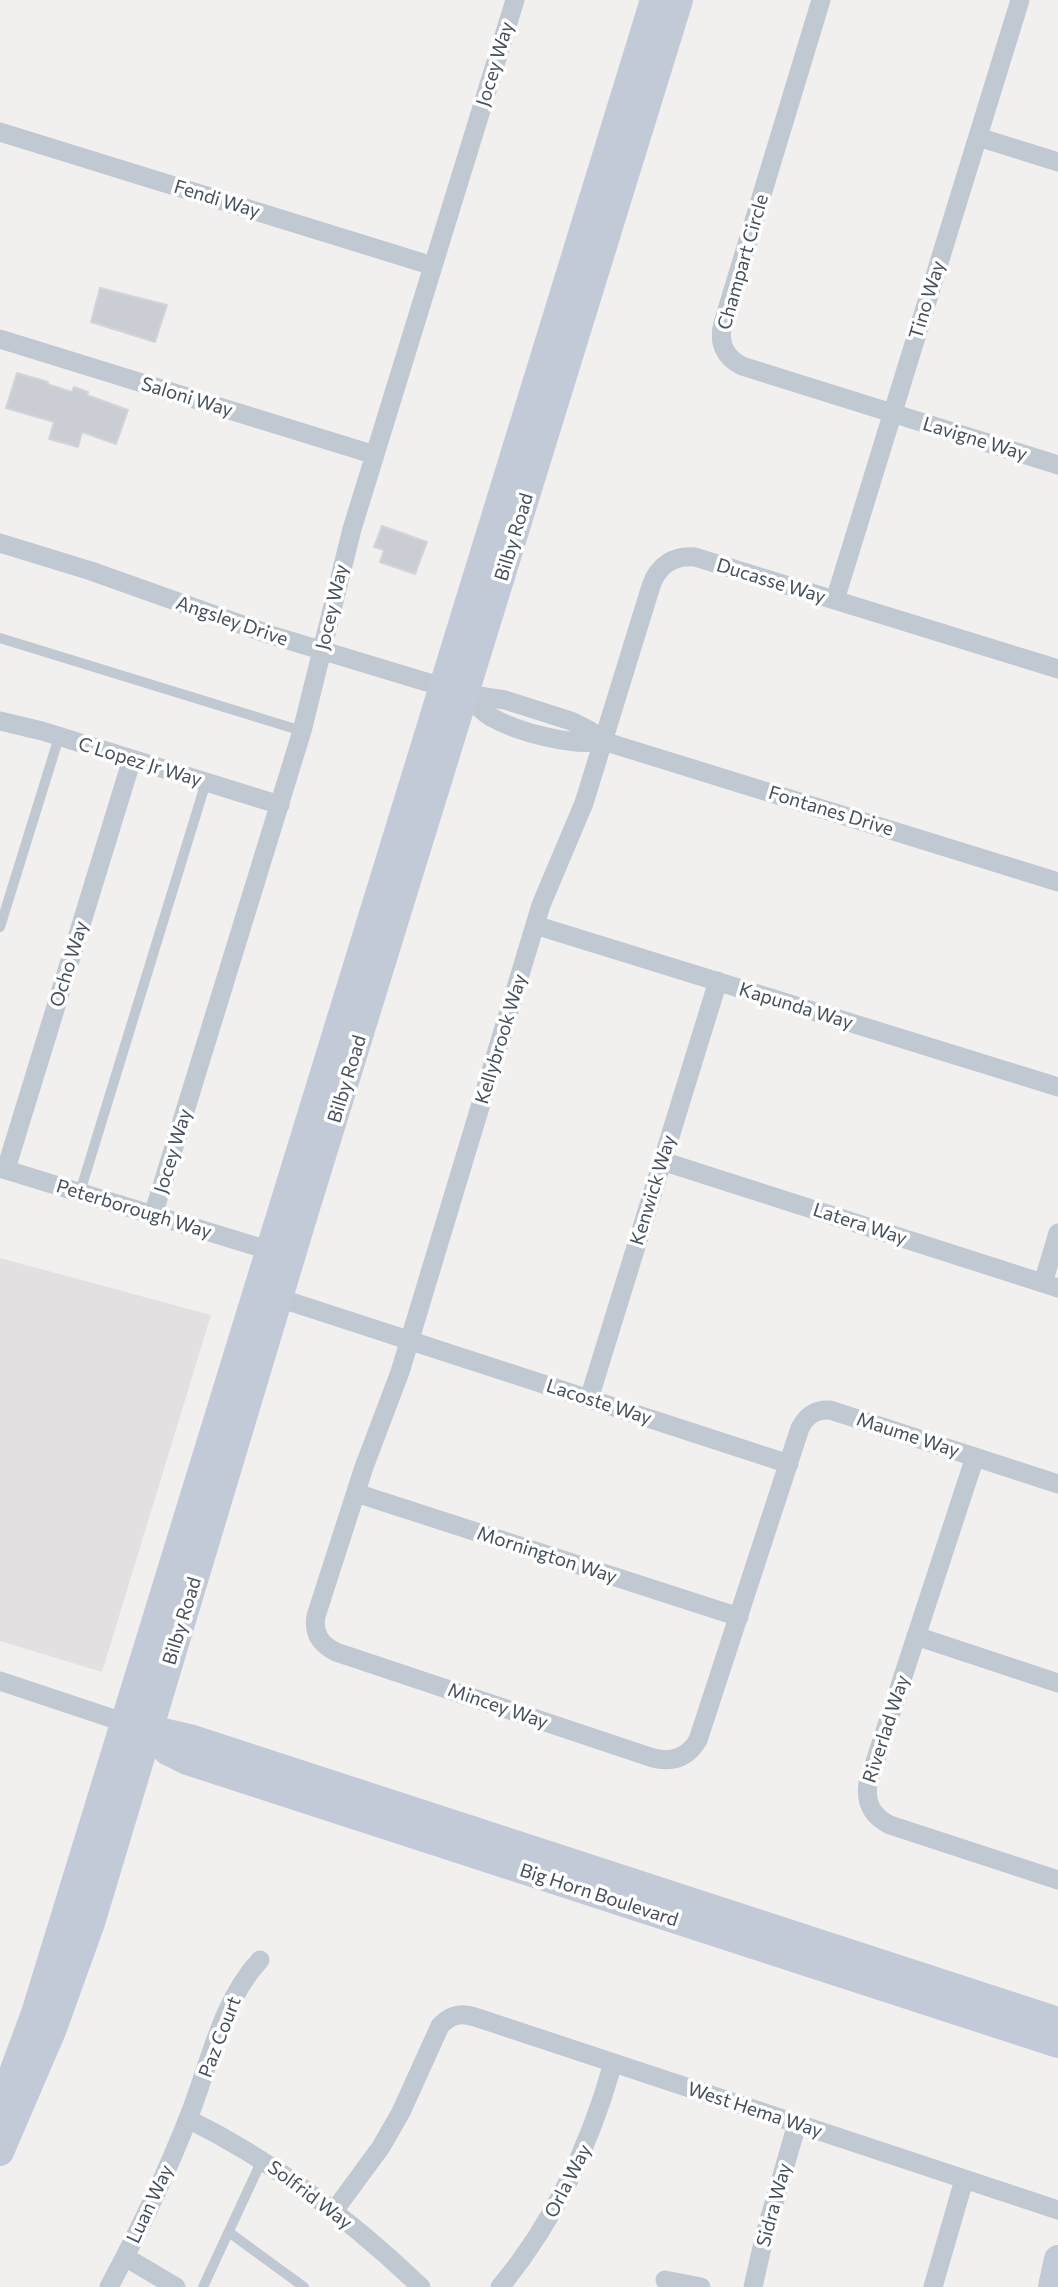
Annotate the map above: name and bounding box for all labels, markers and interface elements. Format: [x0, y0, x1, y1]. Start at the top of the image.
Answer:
street label: Jocey Way [471, 19, 519, 109]
street label: Fendi Way [171, 175, 263, 223]
street label: Champart Circle [713, 192, 773, 332]
street label: Tino Way [904, 258, 950, 342]
street label: Saloni Way [138, 372, 236, 422]
street label: Lavigne Way [920, 412, 1030, 466]
street label: Bilby Road [490, 490, 538, 584]
street label: Ducasse Way [714, 554, 828, 608]
street label: Jocey Way [311, 562, 353, 652]
street label: Angsley Drive [173, 591, 291, 651]
street label: C Lopez Jr Way [76, 732, 204, 792]
street label: Fontanes Drive [766, 781, 896, 841]
street label: Ocho Way [45, 918, 93, 1010]
street label: Kellybrook Way [470, 971, 532, 1107]
street label: Kapunda Way [736, 978, 856, 1034]
street label: Bilby Road [323, 1032, 371, 1126]
street label: Jocey Way [149, 1106, 197, 1196]
street label: Kenwick Way [625, 1132, 681, 1248]
street label: Peterborough Way [54, 1175, 214, 1243]
street label: Latera Way [810, 1198, 910, 1250]
street label: Lacoste Way [544, 1374, 654, 1430]
street label: Maume Way [854, 1408, 962, 1462]
street label: Mornington Way [474, 1522, 620, 1588]
street label: Bilby Road [158, 1574, 206, 1668]
street label: Riverlad Way [858, 1672, 914, 1786]
street label: Mincey Way [445, 1678, 551, 1734]
street label: Big Horn Boulevard [517, 1859, 681, 1931]
street label: Paz Court [194, 1993, 246, 2081]
street label: West Hema Way [685, 2077, 825, 2143]
street label: Orla Way [540, 2140, 596, 2222]
street label: Solfrid Way [263, 2156, 357, 2234]
street label: Luan Way [122, 2161, 178, 2247]
street label: Sidra Way [752, 2161, 796, 2249]

